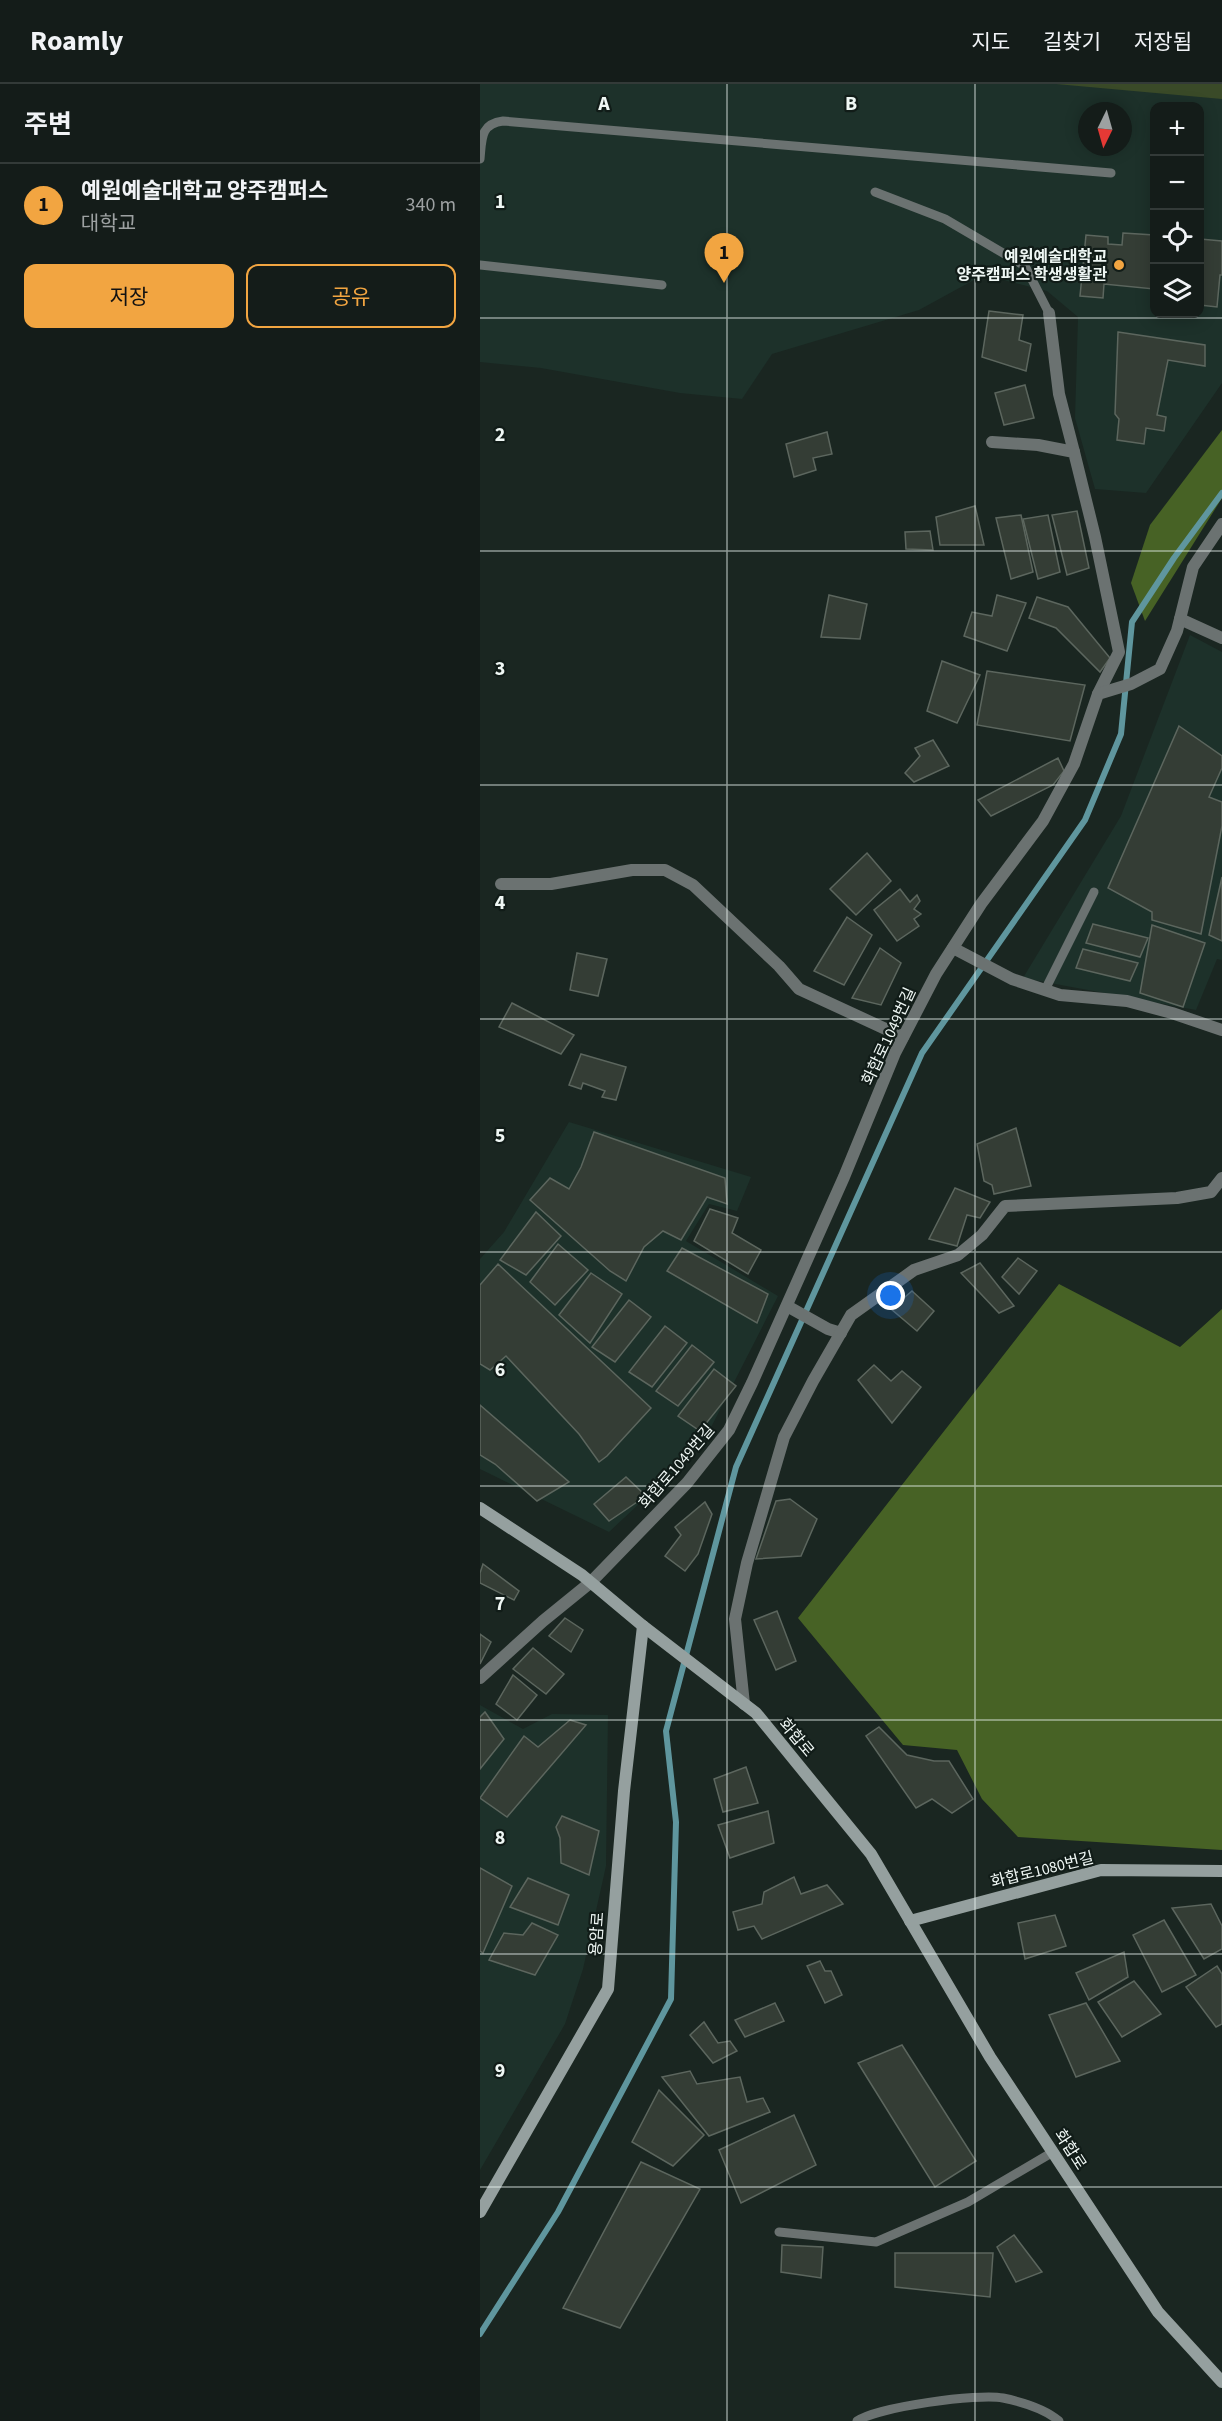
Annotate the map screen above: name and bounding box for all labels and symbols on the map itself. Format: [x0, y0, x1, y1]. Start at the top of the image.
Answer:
text: A [597, 90, 610, 118]
text: B [845, 90, 857, 118]
north arrow [1078, 102, 1132, 156]
text: 1 [495, 188, 505, 216]
pin: 1 [704, 234, 744, 283]
place label: 예원예술대학교 양주캠퍼스 학생생활관 [957, 246, 1107, 286]
marker: 예원예술대학교 양주캠퍼스 학생생활관 [1112, 258, 1126, 272]
text: 2 [495, 421, 505, 449]
text: 3 [495, 655, 505, 683]
text: 4 [495, 889, 506, 917]
street label: 화합로1049번길 [857, 984, 921, 1089]
text: 5 [495, 1122, 505, 1150]
your location [876, 1281, 905, 1310]
text: 6 [495, 1356, 505, 1384]
street label: 화합로1049번길 [634, 1420, 720, 1514]
text: 7 [495, 1590, 505, 1618]
street label: 화합로 [774, 1714, 819, 1762]
text: 8 [495, 1824, 505, 1852]
street label: 화합로1080번길 [988, 1847, 1096, 1893]
street label: 용암로 [584, 1911, 610, 1957]
text: 9 [495, 2057, 505, 2085]
street label: 화합로 [1049, 2125, 1092, 2174]

